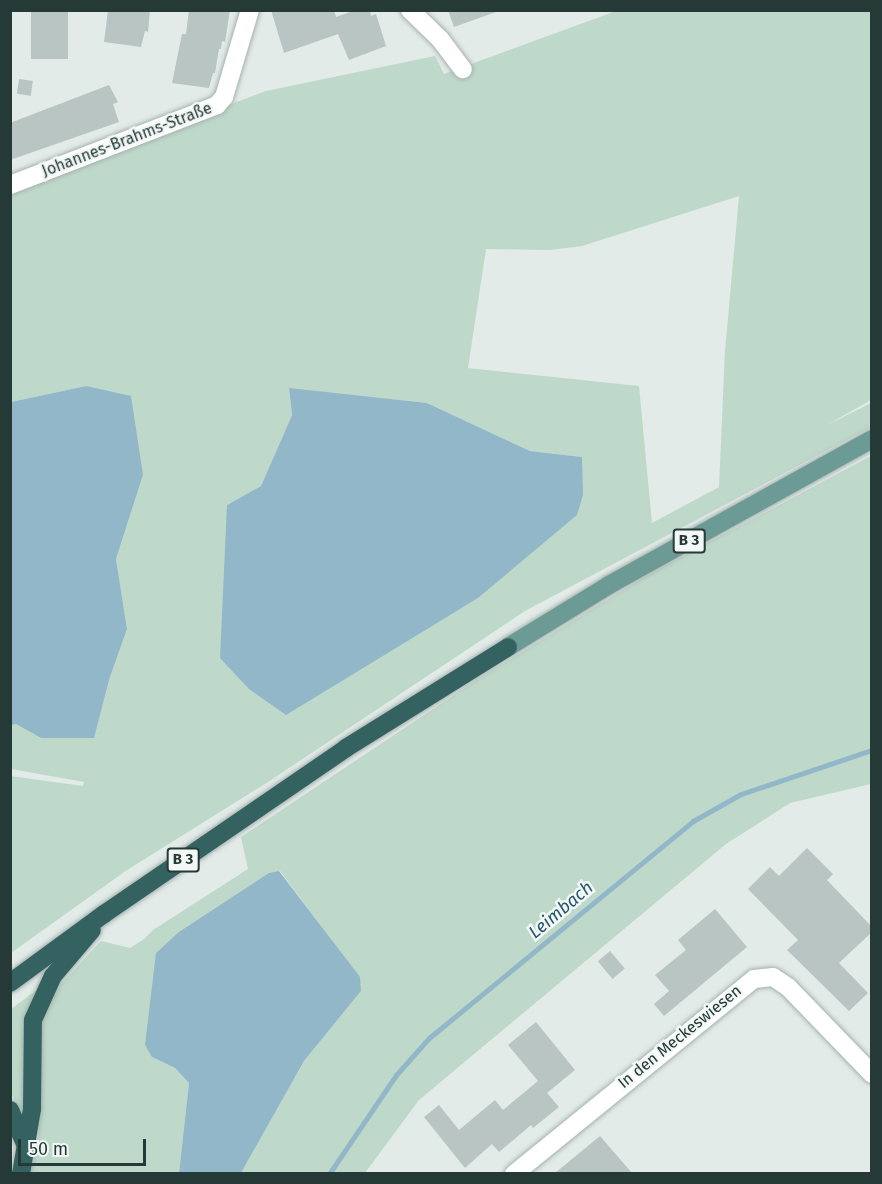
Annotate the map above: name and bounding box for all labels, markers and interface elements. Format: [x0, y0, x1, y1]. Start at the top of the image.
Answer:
street label: Johannes-Brahms-Straße [39, 99, 215, 181]
road number: B 3 [672, 529, 706, 553]
road number: B 3 [166, 848, 200, 872]
water label: Leimbach [524, 877, 598, 943]
street label: In den Meckeswiesen [614, 981, 746, 1093]
scale bar [21, 1127, 148, 1165]
text: 50 m [29, 1138, 68, 1160]

